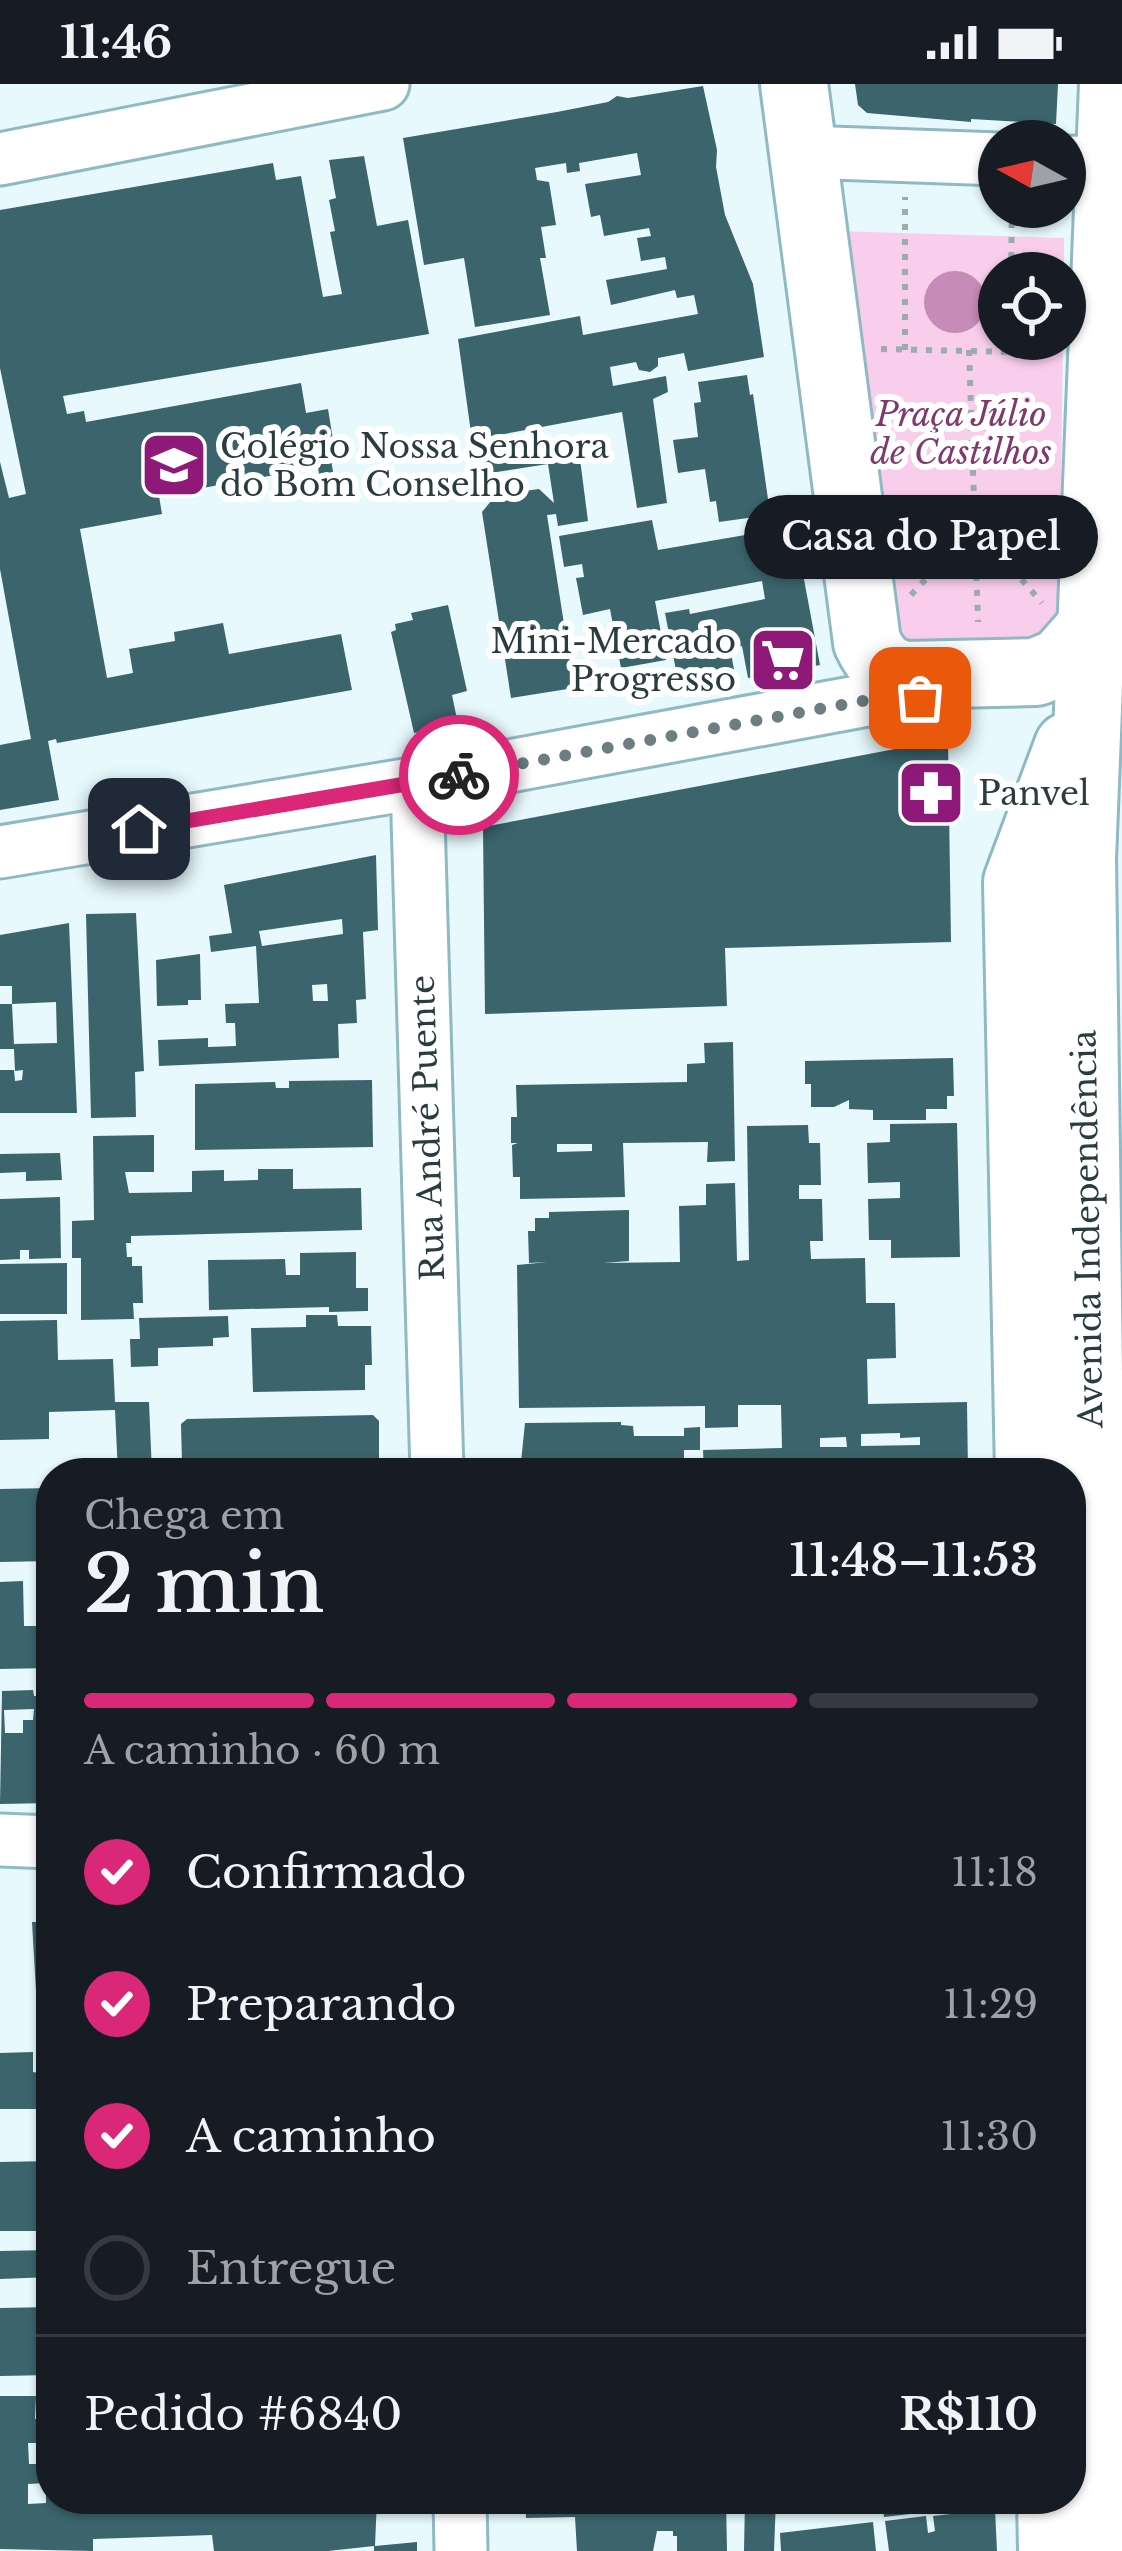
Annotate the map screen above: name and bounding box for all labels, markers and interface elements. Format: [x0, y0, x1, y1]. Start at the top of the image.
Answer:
text: 11:46 [60, 14, 172, 70]
north arrow [978, 120, 1086, 228]
map controls [978, 120, 1086, 360]
button: locate [978, 252, 1086, 360]
park label: Praça Júlio de Castilhos [870, 394, 1052, 473]
place label: Colégio Nossa Senhora do Bom Conselho [220, 426, 609, 505]
school or university icon: Colégio Nossa Senhora do Bom Conselho [139, 430, 209, 500]
callout: Casa do Papel [743, 494, 1097, 578]
text: Casa do Papel [781, 512, 1061, 561]
place label: Mini-Mercado Progresso [491, 621, 736, 700]
supermarket icon: Mini-Mercado Progresso [748, 625, 818, 695]
pin [869, 647, 971, 749]
icon: bag [887, 665, 953, 731]
courier [399, 715, 519, 835]
icon: bike [426, 742, 492, 808]
pharmacy icon: Panvel [896, 758, 966, 828]
place label: Panvel [978, 773, 1090, 814]
pin [88, 778, 190, 880]
icon: home [106, 796, 172, 862]
street label: Rua André Puente [402, 974, 453, 1282]
street label: Avenida Independência [1064, 1029, 1111, 1430]
text: Chega em [84, 1491, 284, 1540]
text: 11:48–11:53 [789, 1532, 1038, 1588]
text: 2 min [84, 1536, 324, 1633]
text: A caminho · 60 m [84, 1726, 440, 1775]
icon: check [84, 1839, 150, 1905]
text: Confirmado [186, 1844, 466, 1900]
text: 11:18 [951, 1848, 1038, 1897]
icon: check [84, 1971, 150, 2037]
text: Preparando [186, 1976, 456, 2032]
text: 11:29 [943, 1980, 1038, 2029]
icon: check [84, 2103, 150, 2169]
text: A caminho [186, 2108, 436, 2164]
text: 11:30 [940, 2112, 1038, 2161]
text: Entregue [186, 2240, 396, 2296]
text: Pedido #6840 [84, 2386, 402, 2442]
text: R$110 [899, 2386, 1038, 2442]

